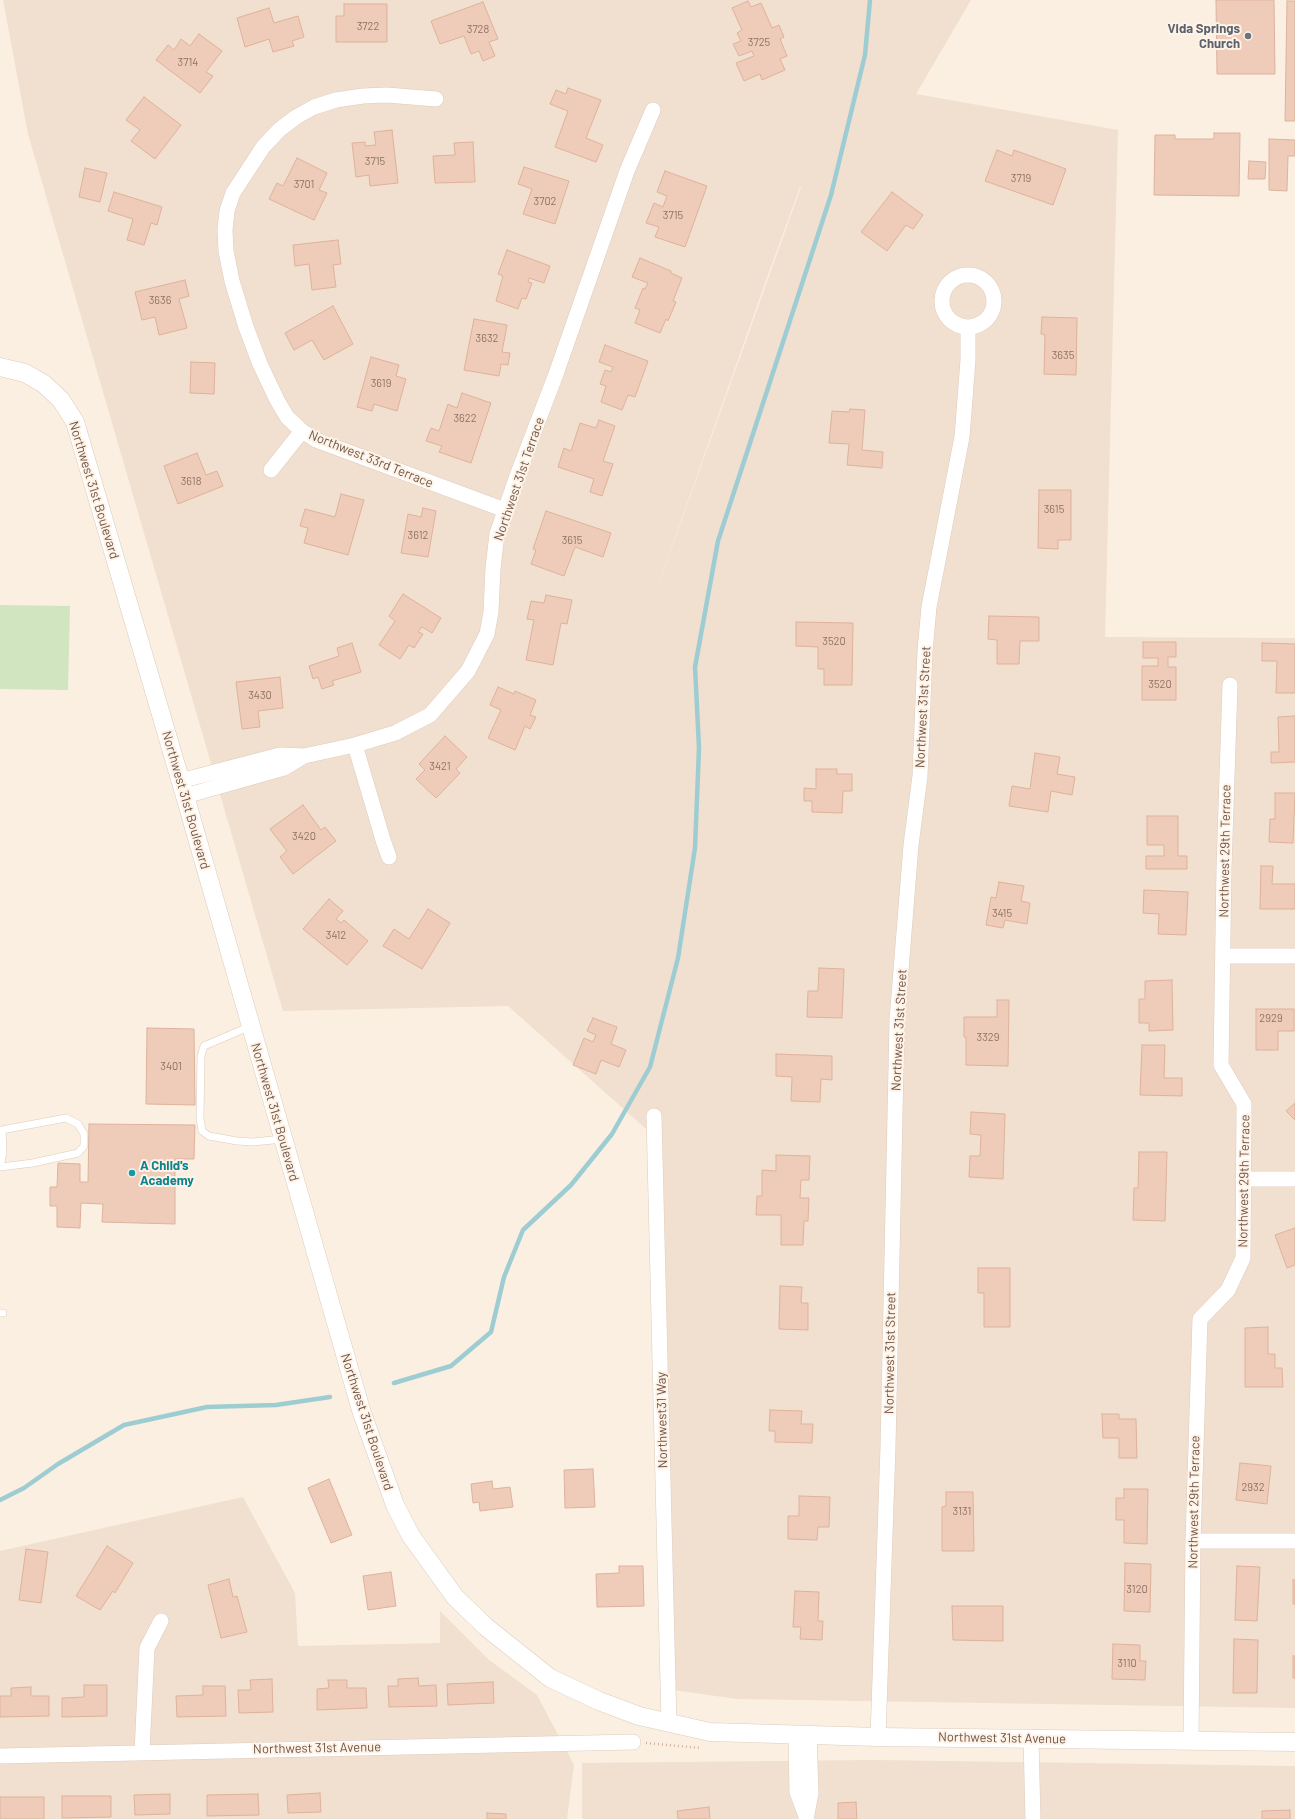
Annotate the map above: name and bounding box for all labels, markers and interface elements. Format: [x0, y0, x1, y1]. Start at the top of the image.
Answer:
house number: 3722 [357, 19, 379, 33]
place label: Vida Springs Church [1168, 21, 1240, 52]
house number: 3728 [467, 22, 489, 36]
marker: Vida Springs Church [1243, 31, 1253, 41]
house number: 3725 [748, 35, 770, 49]
house number: 3714 [178, 55, 198, 69]
house number: 3715 [365, 154, 385, 168]
house number: 3719 [1011, 171, 1031, 185]
house number: 3701 [294, 177, 314, 191]
house number: 3702 [534, 194, 556, 208]
house number: 3715 [663, 208, 683, 222]
house number: 3636 [149, 293, 171, 307]
house number: 3632 [476, 331, 498, 345]
house number: 3635 [1052, 348, 1074, 362]
house number: 3619 [371, 376, 391, 390]
house number: 3622 [453, 411, 477, 425]
street label: Northwest 31st Terrace [490, 415, 548, 543]
street label: Northwest 31st Boulevard [66, 419, 122, 561]
street label: Northwest 33rd Terrace [306, 427, 436, 491]
house number: 3618 [181, 474, 201, 488]
house number: 3615 [1044, 502, 1064, 516]
house number: 3612 [408, 528, 428, 542]
house number: 3615 [562, 533, 582, 547]
house number: 3520 [822, 634, 846, 648]
street label: Northwest 31st Street [912, 646, 934, 768]
house number: 3520 [1148, 677, 1172, 691]
house number: 3430 [248, 688, 272, 702]
street label: Northwest 31st Boulevard [159, 729, 213, 871]
house number: 3421 [429, 759, 451, 773]
street label: Northwest 29th Terrace [1216, 784, 1234, 918]
house number: 3420 [292, 829, 316, 843]
house number: 3415 [992, 906, 1012, 920]
house number: 3412 [326, 928, 346, 942]
street label: Northwest 31st Street [888, 969, 910, 1091]
house number: 2929 [1259, 1011, 1283, 1025]
house number: 3329 [977, 1030, 999, 1044]
street label: Northwest 31st Boulevard [248, 1041, 302, 1183]
house number: 3401 [160, 1059, 182, 1073]
street label: Northwest 29th Terrace [1235, 1114, 1253, 1248]
place label: A Child's Academy [140, 1158, 194, 1189]
marker: A Child's Academy [127, 1168, 137, 1178]
street label: Northwest 31st Street [881, 1292, 899, 1414]
street label: Northwest 31st Boulevard [337, 1352, 397, 1492]
street label: Northwest31 Way [653, 1372, 671, 1468]
street label: Northwest 29th Terrace [1185, 1435, 1203, 1569]
house number: 2932 [1241, 1480, 1265, 1494]
house number: 3131 [953, 1504, 971, 1518]
house number: 3120 [1126, 1582, 1148, 1596]
house number: 3110 [1117, 1656, 1137, 1670]
street label: Northwest 31st Avenue [938, 1729, 1066, 1747]
street label: Northwest 31st Avenue [253, 1739, 381, 1757]

